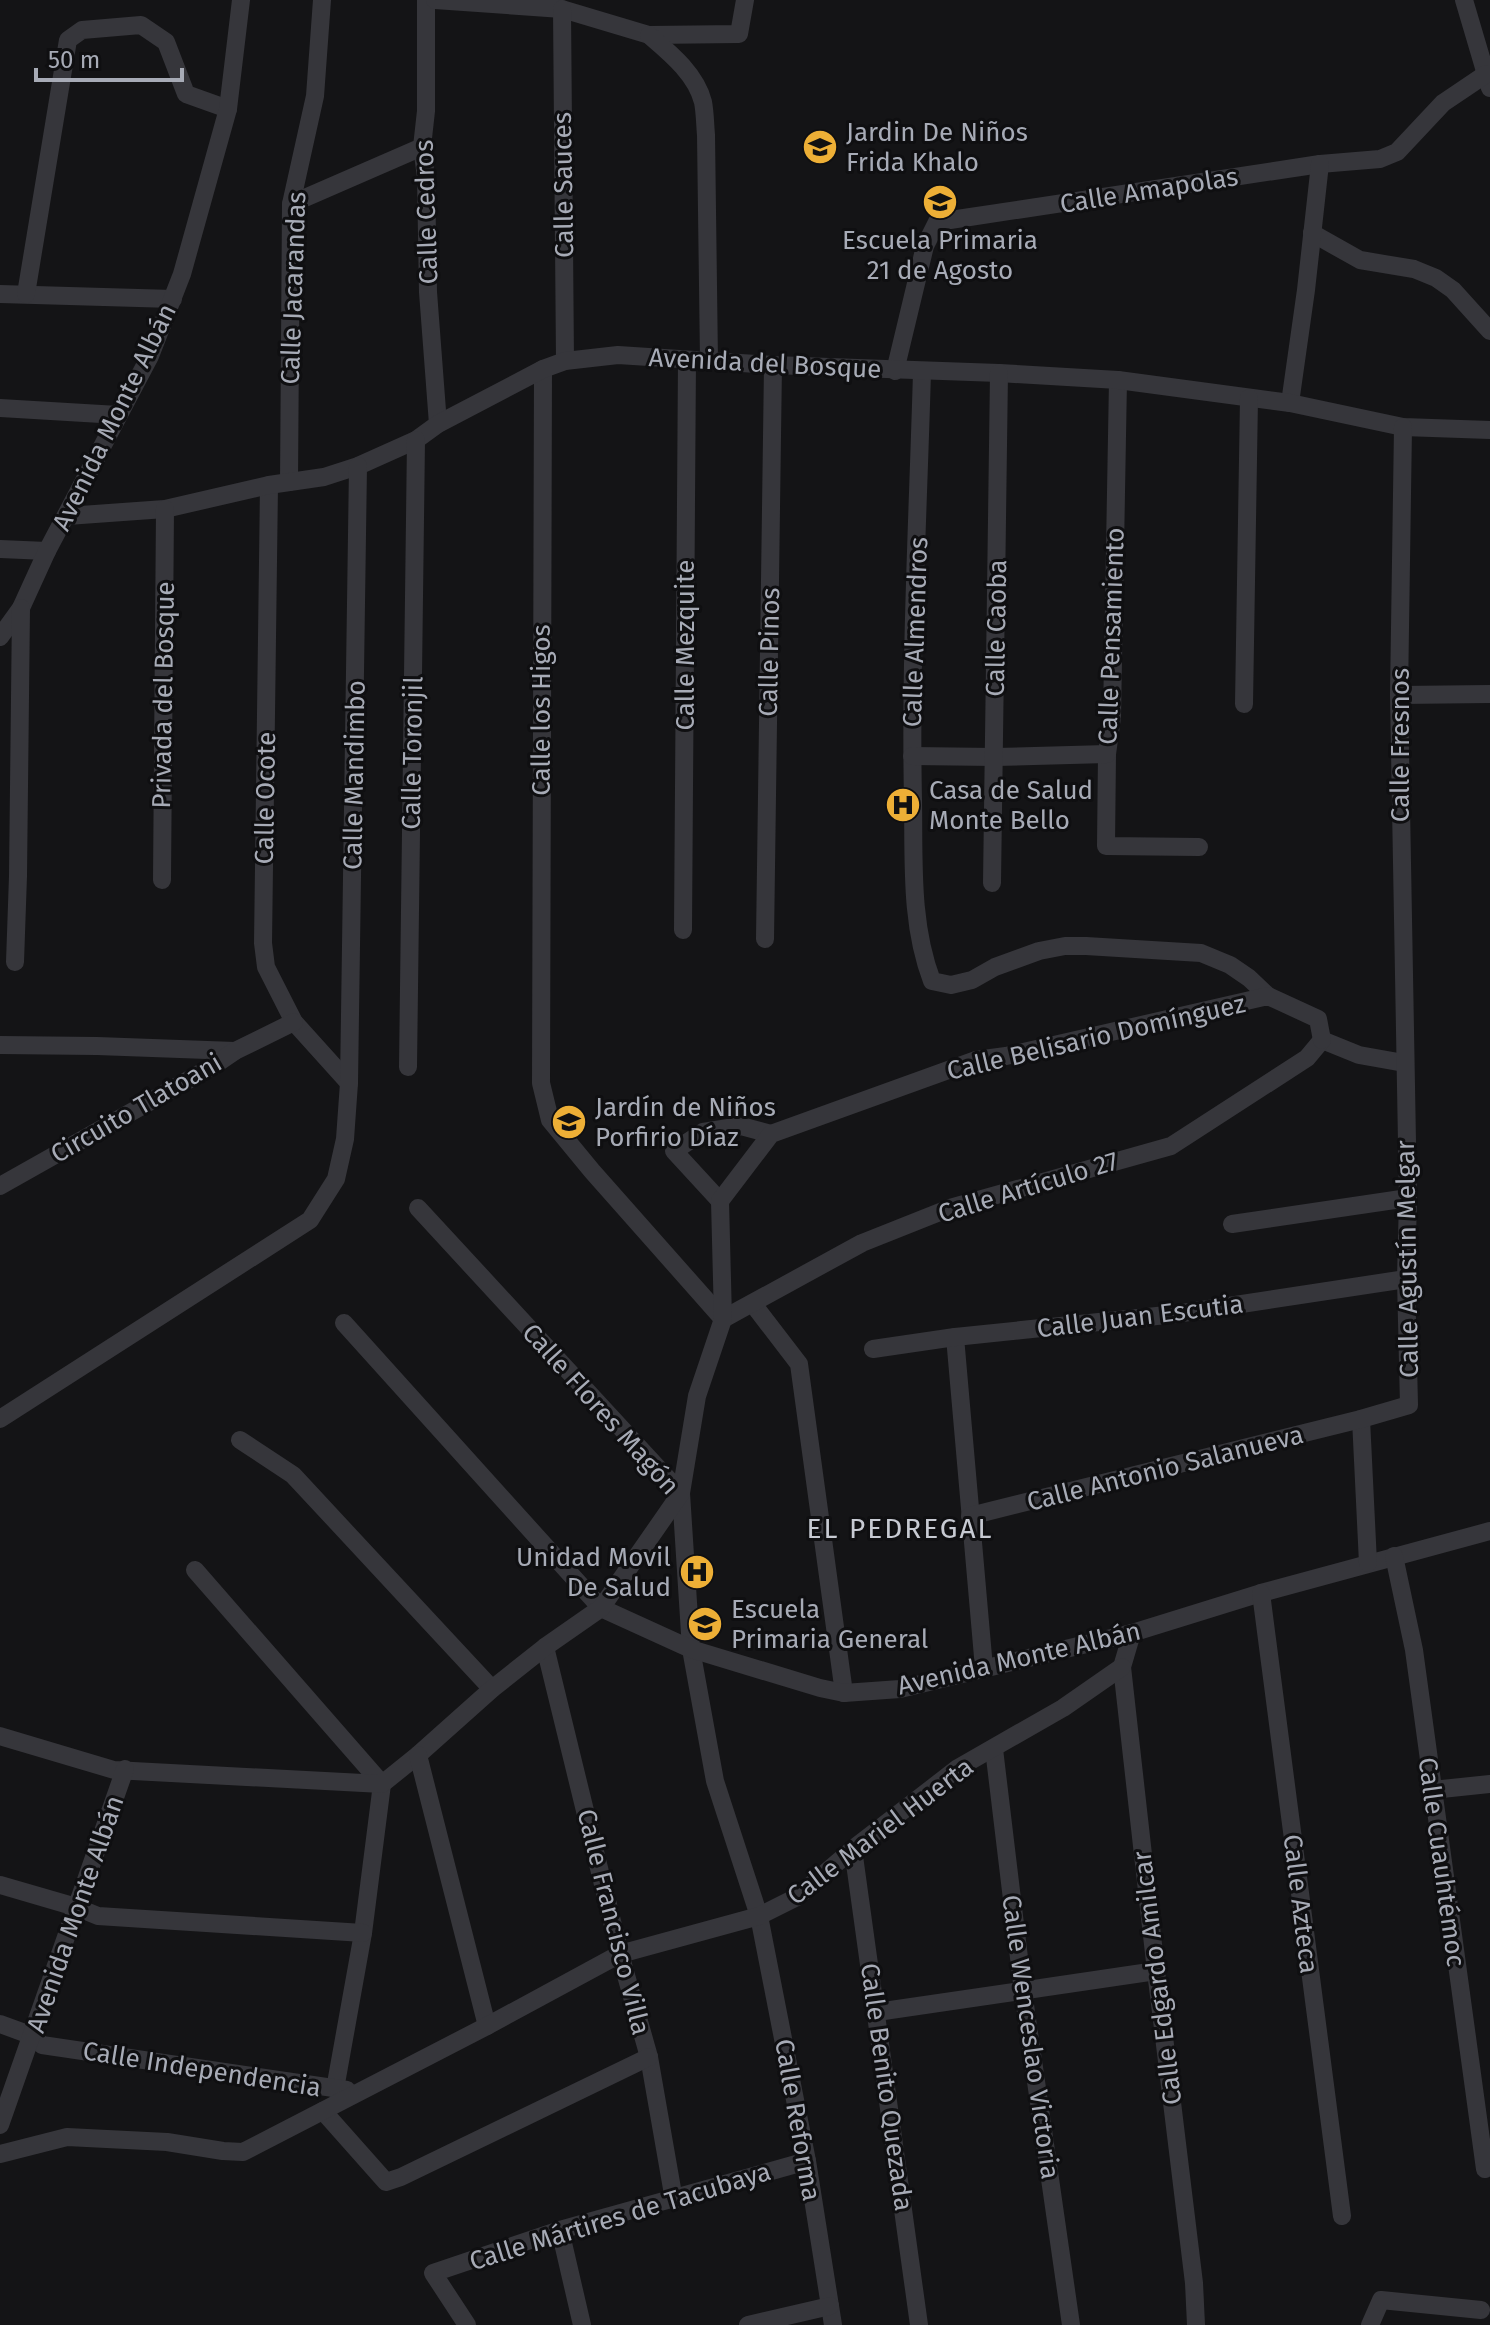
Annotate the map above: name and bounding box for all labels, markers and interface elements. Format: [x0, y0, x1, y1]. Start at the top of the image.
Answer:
scale bar [36, 32, 182, 82]
text: 50 m [48, 46, 100, 74]
street label: Calle Sauces [547, 112, 580, 258]
place label: Jardin De Niños Frida Khalo [846, 117, 1028, 178]
school or university icon: Jardin De Niños Frida Khalo [801, 128, 839, 166]
street label: Calle Cedros [408, 139, 445, 285]
street label: Calle Amapolas [1058, 161, 1240, 220]
school or university icon: Escuela Primaria 21 de Agosto [921, 183, 959, 221]
street label: Calle Jacarandas [275, 191, 312, 385]
place label: Escuela Primaria 21 de Agosto [842, 225, 1038, 286]
street label: Avenida Monte Albán [46, 299, 183, 536]
street label: Avenida del Bosque [648, 342, 882, 385]
street label: Calle Pensamiento [1092, 527, 1131, 745]
street label: Calle Almendros [897, 536, 934, 728]
street label: Calle Caoba [980, 559, 1013, 697]
street label: Calle Mezquite [670, 560, 701, 730]
street label: Privada del Bosque [146, 581, 181, 809]
street label: Calle Pinos [753, 587, 786, 717]
street label: Calle los Higos [526, 624, 557, 796]
street label: Calle Fresnos [1385, 668, 1416, 822]
street label: Calle Toronjil [396, 676, 429, 830]
street label: Calle Mandimbo [337, 680, 372, 870]
street label: Calle Ocote [249, 731, 282, 865]
place label: Casa de Salud Monte Bello [929, 775, 1093, 836]
hospital icon: Casa de Salud Monte Bello [884, 786, 922, 824]
street label: Calle Belisario Domínguez [944, 988, 1248, 1087]
street label: Circuito Tlatoani [45, 1047, 227, 1170]
place label: Jardín de Niños Porfirio Díaz [595, 1092, 776, 1153]
school or university icon: Jardín de Niños Porfirio Díaz [550, 1103, 588, 1141]
street label: Calle Agustín Melgar [1390, 1140, 1425, 1378]
street label: Calle Artículo 27 [934, 1145, 1122, 1230]
street label: Calle Juan Escutia [1035, 1288, 1245, 1345]
street label: Calle Flores Magón [516, 1317, 686, 1501]
street label: Calle Antonio Salanueva [1024, 1419, 1307, 1518]
district label: EL PEDREGAL [807, 1512, 993, 1545]
place label: Unidad Movil De Salud [516, 1542, 671, 1603]
hospital icon: Unidad Movil De Salud [678, 1553, 716, 1591]
place label: Escuela Primaria General [731, 1594, 929, 1655]
school or university icon: Escuela Primaria General [686, 1605, 724, 1643]
street label: Avenida Monte Albán [894, 1615, 1144, 1702]
street label: Calle Mariel Huerta [781, 1751, 980, 1912]
street label: Calle Cuauhtémoc [1411, 1755, 1472, 1969]
street label: Avenida Monte Albán [20, 1792, 131, 2037]
street label: Calle Francisco Villa [570, 1806, 657, 2038]
street label: Calle Azteca [1277, 1833, 1324, 1975]
street label: Calle Edgardo Amilcar [1127, 1849, 1188, 2107]
street label: Calle Wenceslao Victoria [995, 1893, 1066, 2181]
street label: Calle Benito Quezada [854, 1961, 919, 2213]
street label: Calle Independencia [81, 2035, 323, 2104]
street label: Calle Reforma [768, 2037, 827, 2204]
street label: Calle Mártires de Tacubaya [466, 2156, 775, 2277]

